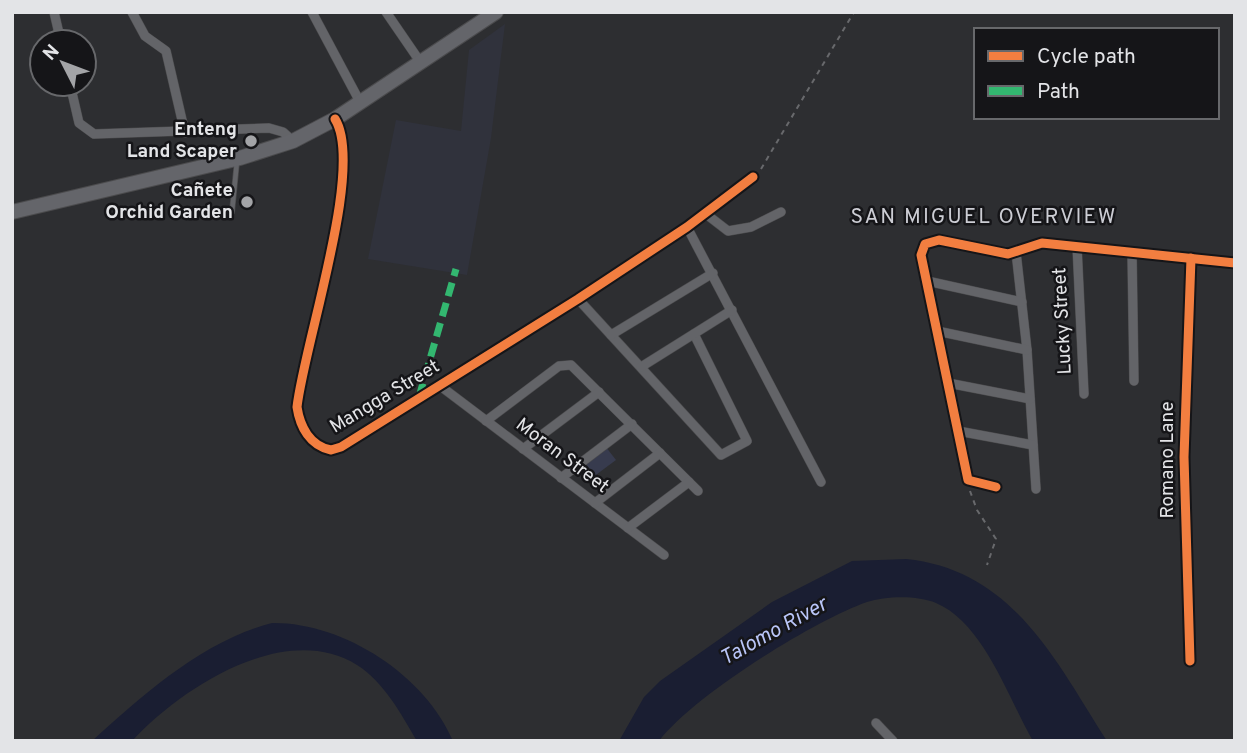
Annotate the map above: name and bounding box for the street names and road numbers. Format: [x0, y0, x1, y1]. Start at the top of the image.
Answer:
street label: Lucky Street [1048, 267, 1078, 375]
street label: Mangga Street [326, 355, 444, 439]
street label: Romano Lane [1156, 401, 1180, 519]
street label: Moran Street [511, 413, 613, 499]

